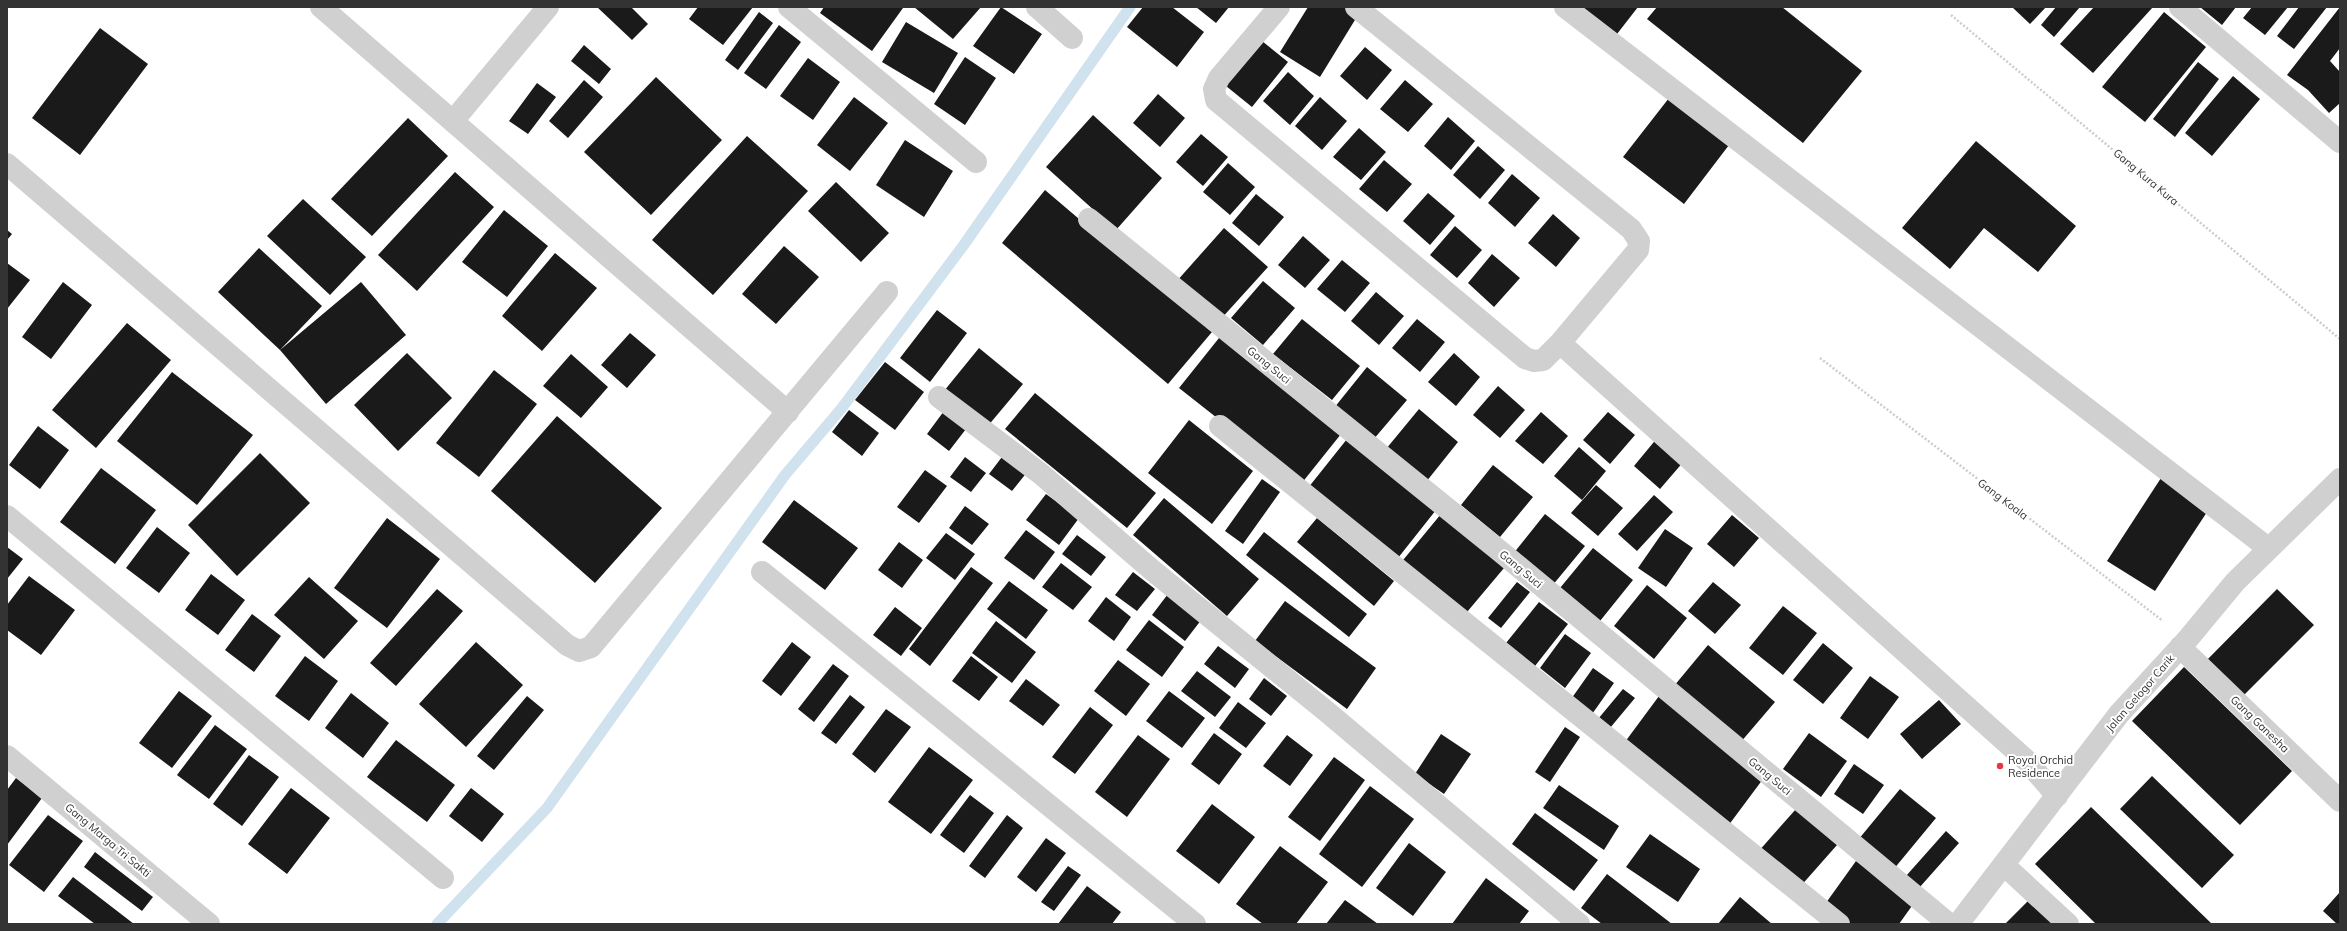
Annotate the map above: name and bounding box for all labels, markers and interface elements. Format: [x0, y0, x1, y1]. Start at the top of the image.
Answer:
street label: Gang Kura Kura [2110, 146, 2182, 208]
street label: Gang Suci [1244, 343, 1294, 387]
street label: Gang Koala [1975, 475, 2031, 523]
street label: Gang Suci [1497, 547, 1545, 591]
street label: Jalan Gelogor Carik [2103, 651, 2178, 734]
street label: Gang Ganesha [2228, 693, 2292, 755]
place label: Royal Orchid Residence [2008, 753, 2073, 780]
street label: Gang Suci [1746, 754, 1794, 798]
marker: Royal Orchid Residence [1995, 761, 2005, 771]
street label: Gang Marga Tri Sakti [62, 800, 154, 880]

